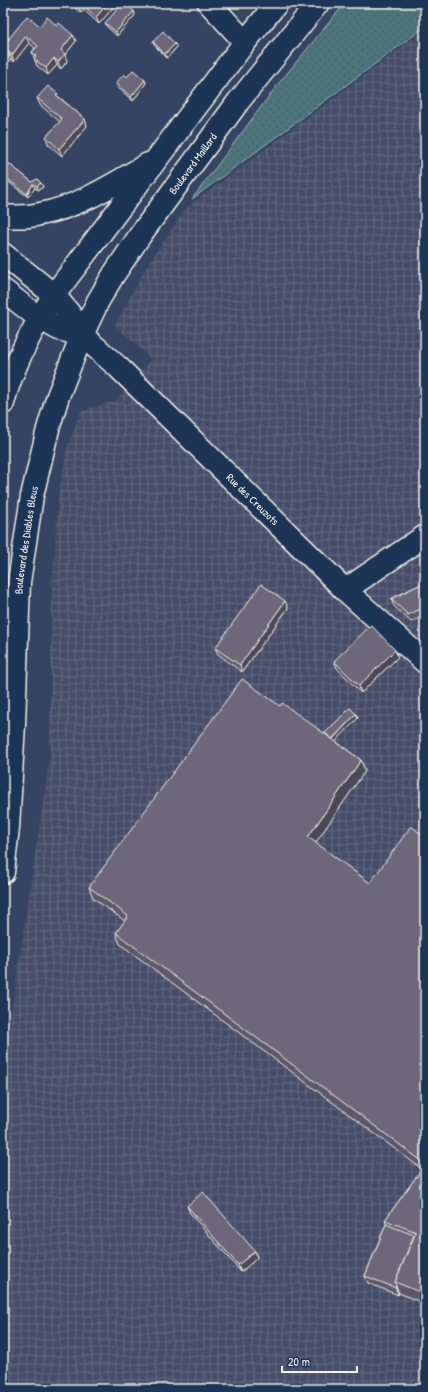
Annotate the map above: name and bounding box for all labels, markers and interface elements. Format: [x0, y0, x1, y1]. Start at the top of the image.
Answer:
street label: Boulevard Maillard [166, 130, 220, 197]
street label: Rue des Creuzots [224, 470, 282, 528]
street label: Boulevard des Diables Bleus [12, 485, 41, 594]
scale bar [282, 1348, 357, 1374]
text: 20 m [288, 1353, 310, 1370]

